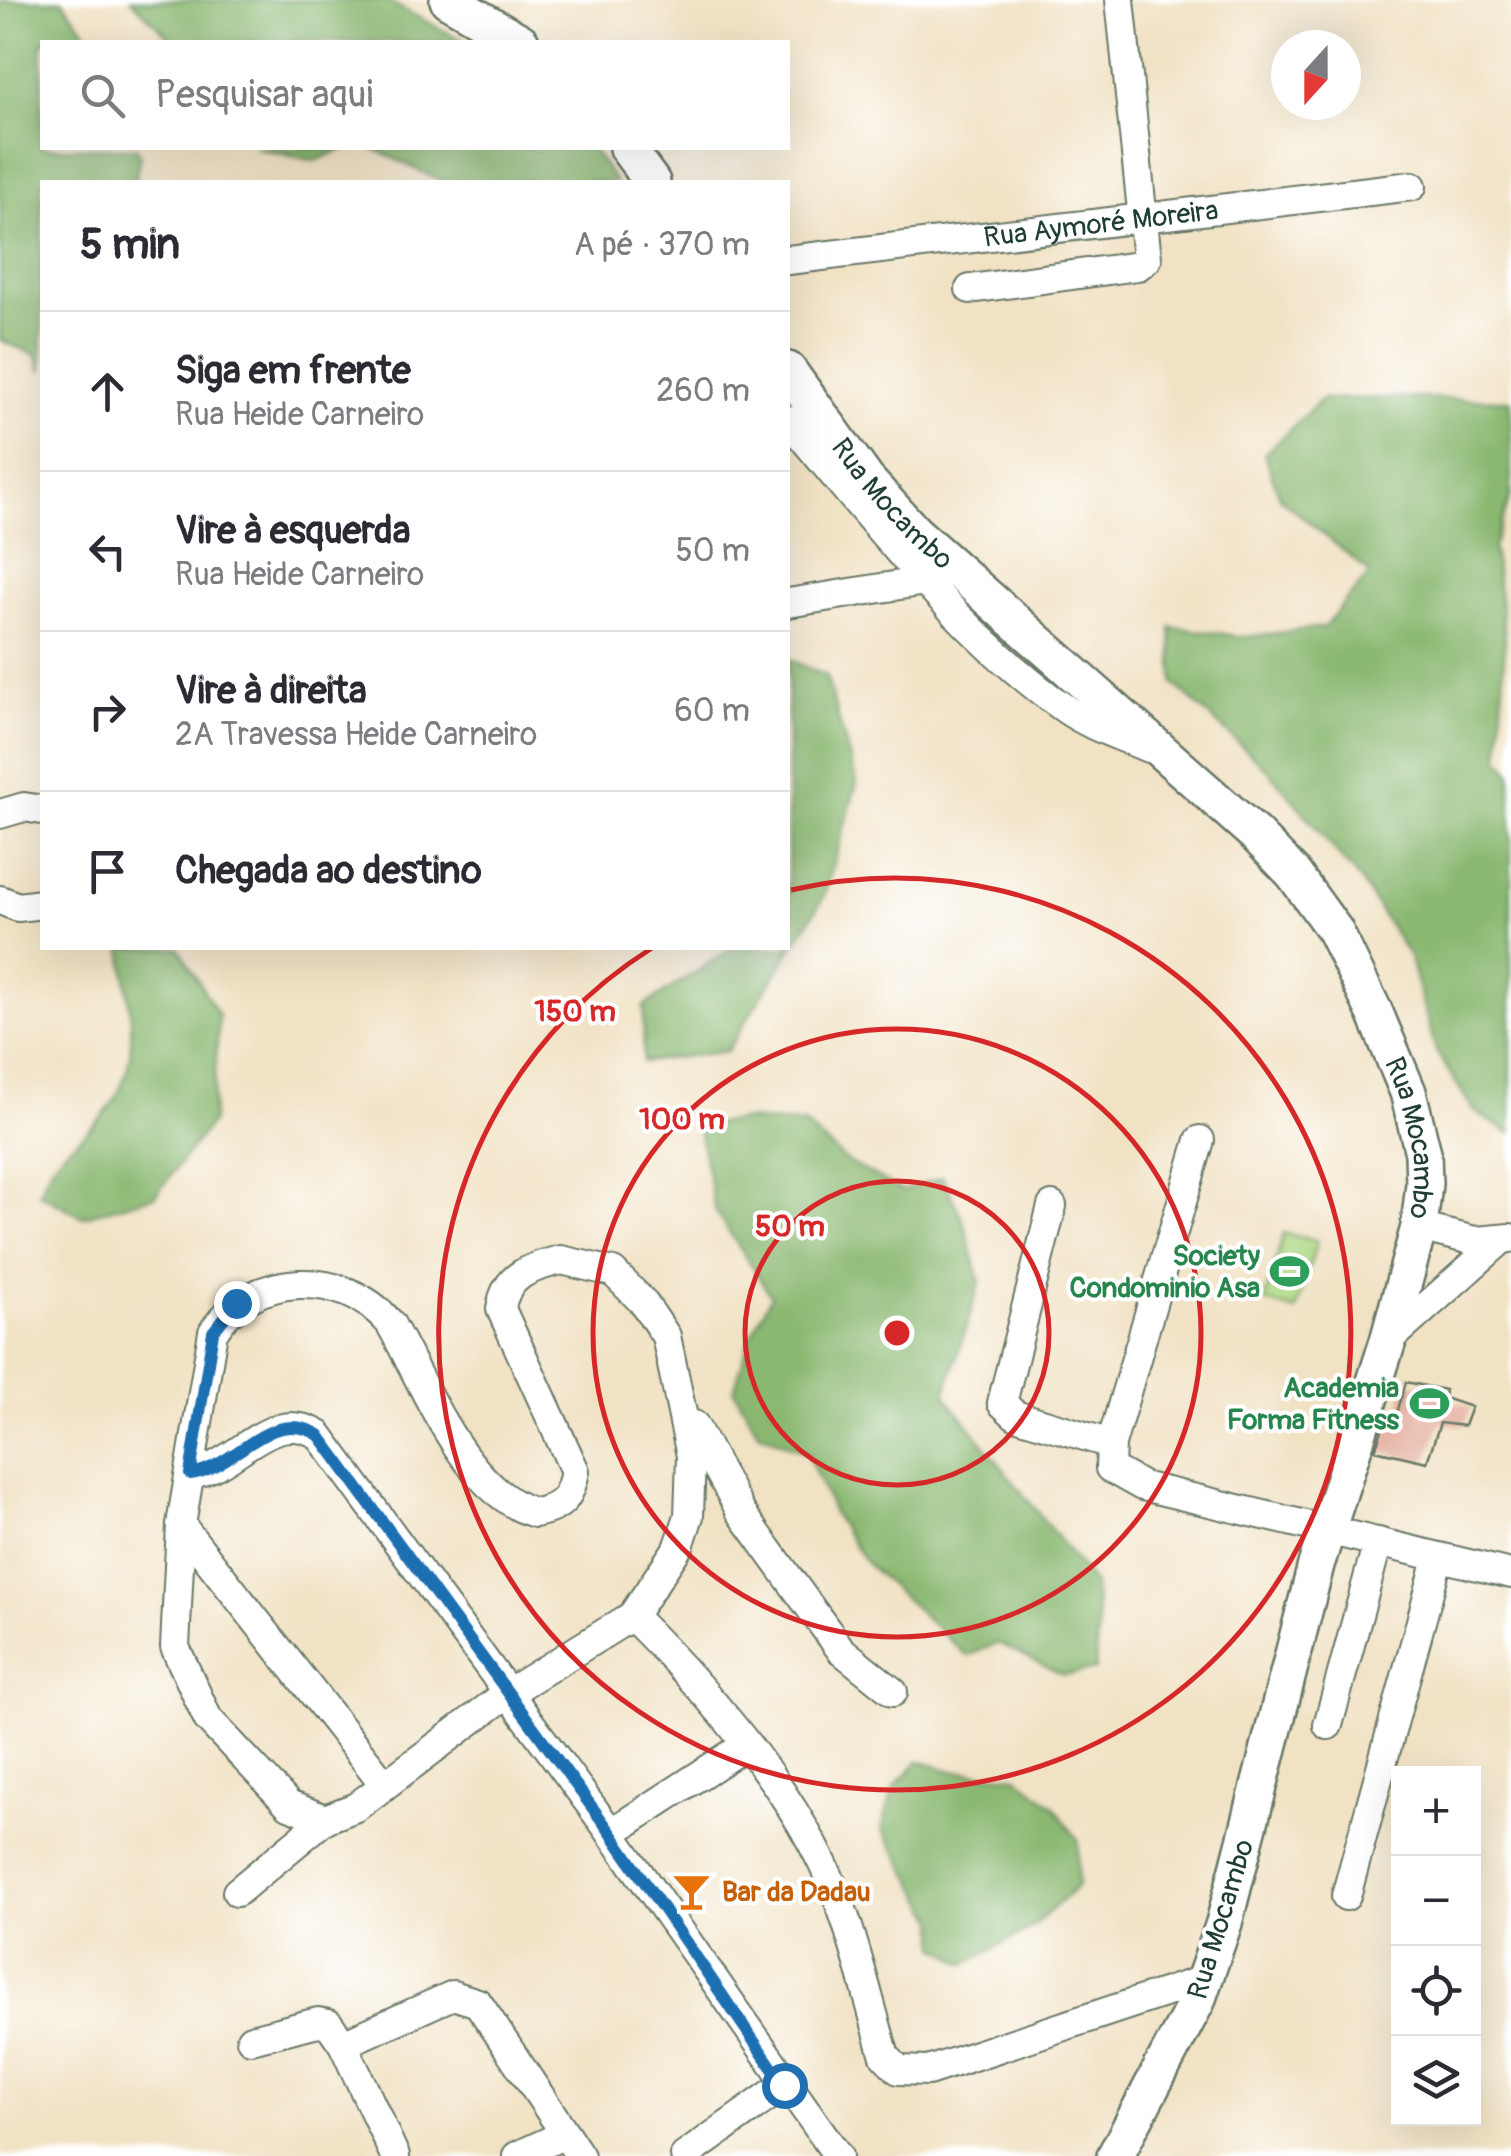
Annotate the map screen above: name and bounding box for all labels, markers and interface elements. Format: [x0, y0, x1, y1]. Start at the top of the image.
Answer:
north arrow [1271, 30, 1361, 120]
search box [40, 40, 790, 150]
icon: search [75, 68, 130, 123]
text: Pesquisar aqui [155, 71, 373, 119]
street label: Rua Aymoré Moreira [982, 193, 1220, 256]
text: 5 min [80, 219, 180, 271]
text: A pé · 370 m [574, 225, 750, 265]
text: Siga em frente [175, 347, 411, 395]
icon: ahead [80, 364, 135, 419]
text: 260 m [656, 371, 750, 411]
text: Rua Heide Carneiro [175, 395, 424, 435]
street label: Rua Mocambo [823, 432, 960, 578]
text: Vire à esquerda [175, 507, 410, 555]
icon: left [80, 524, 135, 579]
text: 50 m [675, 531, 750, 571]
text: Rua Heide Carneiro [175, 555, 424, 595]
text: Vire à direita [175, 667, 367, 715]
icon: right [80, 684, 135, 739]
text: 60 m [674, 691, 750, 731]
text: 2A Travessa Heide Carneiro [175, 715, 537, 755]
icon: arrive [80, 844, 135, 899]
text: Chegada ao destino [175, 847, 482, 895]
text: 150 m [534, 993, 616, 1030]
street label: Rua Mocambo [1376, 1052, 1440, 1221]
text: 100 m [639, 1101, 725, 1138]
text: 50 m [755, 1208, 825, 1245]
place label: Society Condominio Asa [1070, 1239, 1260, 1306]
sports icon: Society Condominio Asa [1269, 1250, 1311, 1292]
route end [214, 1281, 260, 1327]
centre of rings [879, 1315, 915, 1351]
place label: Academia Forma Fitness [1227, 1371, 1399, 1438]
sports icon: Academia Forma Fitness [1408, 1382, 1450, 1424]
map controls [1391, 1766, 1481, 2126]
button: + [1391, 1766, 1481, 1856]
street label: Rua Mocambo [1181, 1835, 1262, 2004]
button: − [1391, 1856, 1481, 1946]
bar icon: Bar da Dadau [671, 1870, 713, 1912]
place label: Bar da Dadau [722, 1875, 871, 1910]
button: locate [1391, 1946, 1481, 2036]
button: layers [1391, 2036, 1481, 2126]
route start [762, 2063, 808, 2109]

